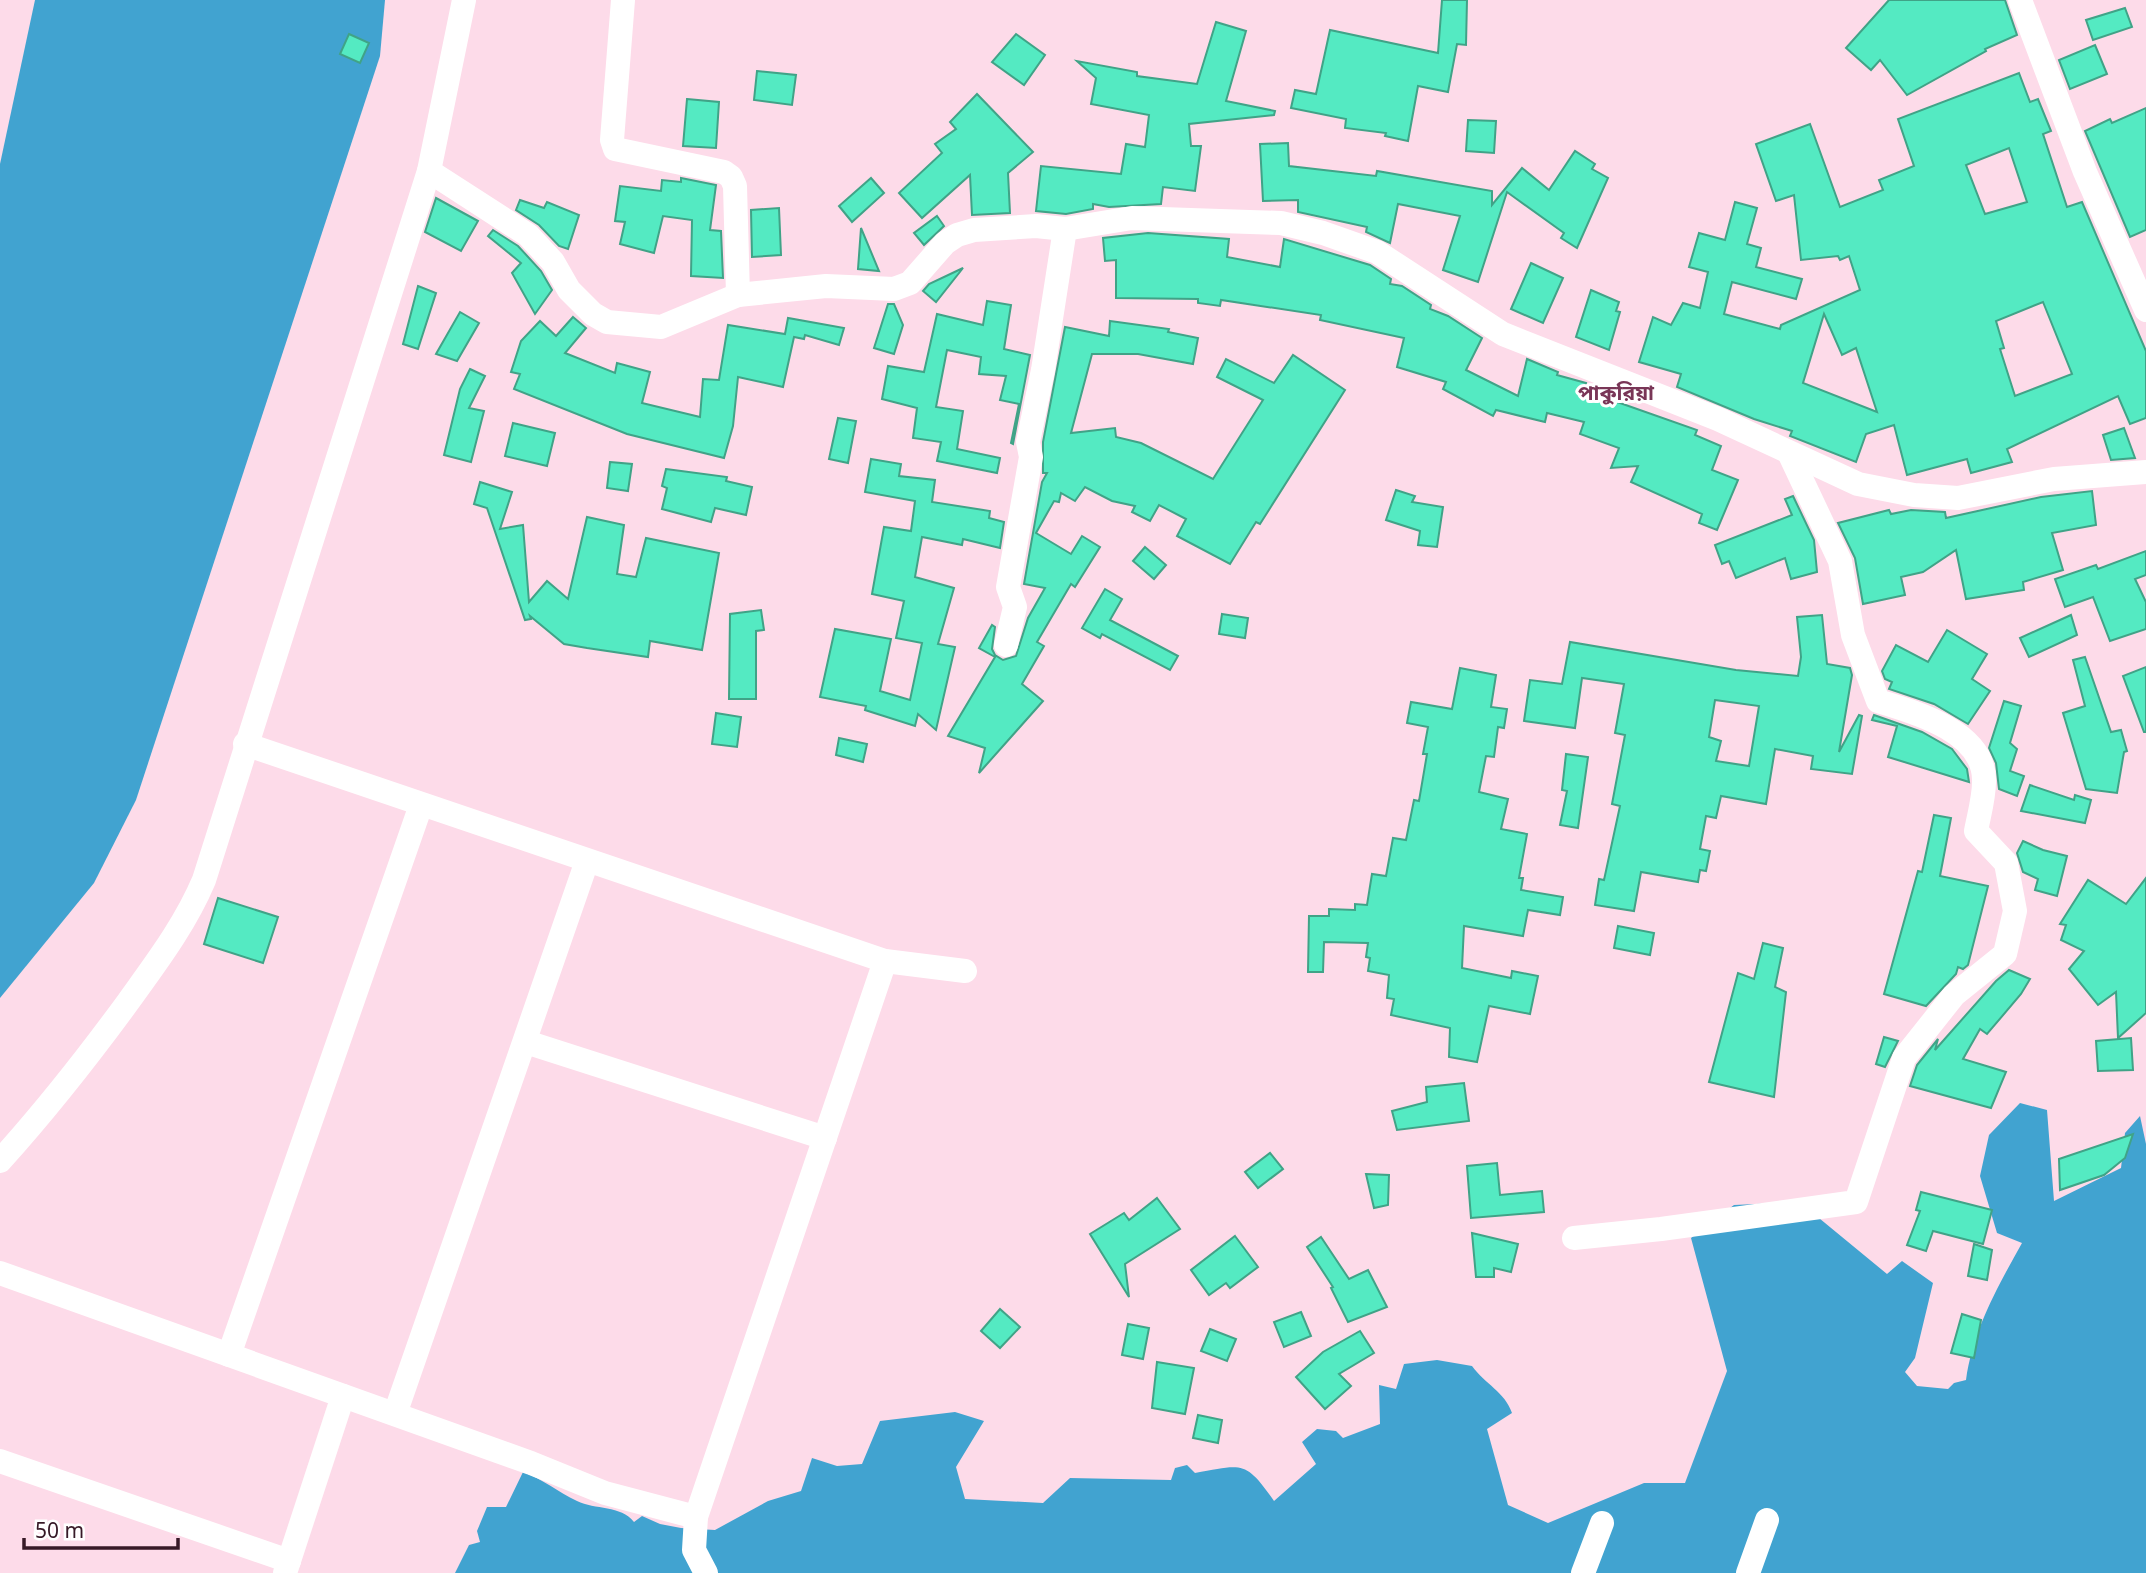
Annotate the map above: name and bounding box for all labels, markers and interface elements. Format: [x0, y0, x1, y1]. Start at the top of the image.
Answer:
district label: পাকুরিয়া [1578, 378, 1655, 406]
scale bar [24, 1506, 178, 1550]
text: 50 m [35, 1516, 84, 1544]

